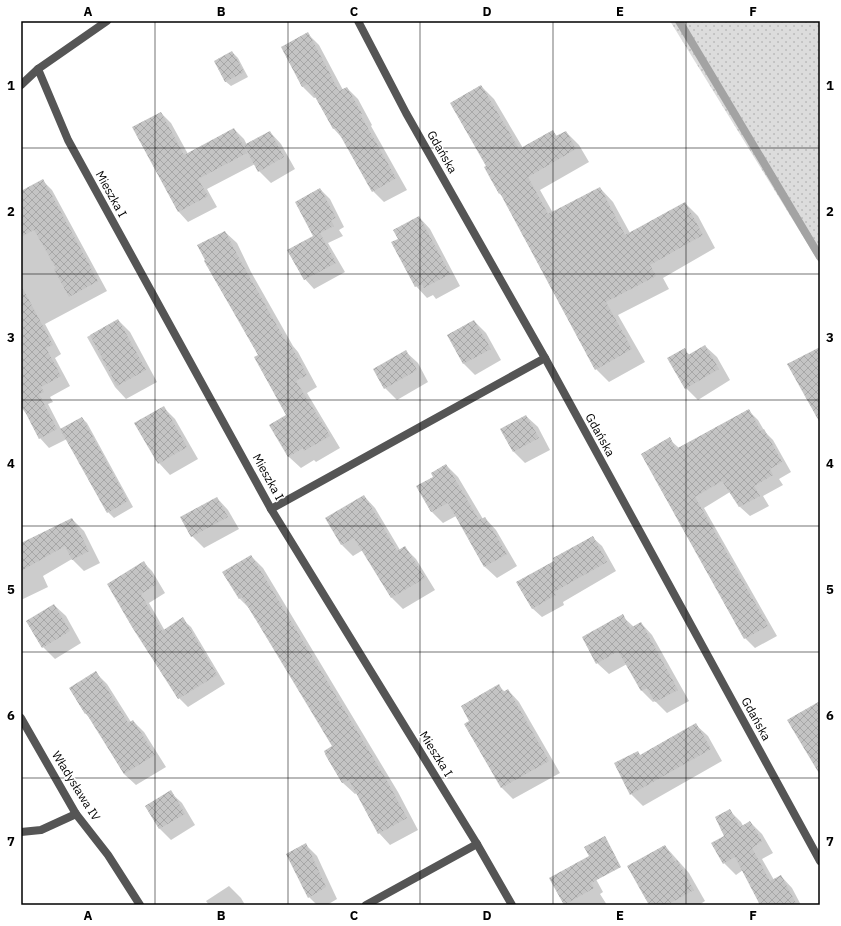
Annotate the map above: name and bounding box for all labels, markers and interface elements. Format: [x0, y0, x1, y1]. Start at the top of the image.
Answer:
text: A [84, 3, 93, 20]
text: B [217, 3, 226, 20]
text: C [350, 3, 359, 20]
text: D [482, 3, 492, 20]
text: E [616, 3, 624, 20]
text: F [749, 3, 757, 20]
text: 1 [7, 77, 15, 94]
text: 1 [826, 77, 834, 94]
street label: Gdańska [424, 128, 461, 176]
street label: Mieszka I [93, 168, 130, 220]
text: 2 [7, 203, 15, 220]
text: 2 [826, 203, 834, 220]
text: 3 [7, 329, 15, 346]
text: 3 [826, 329, 834, 346]
street label: Gdańska [582, 411, 619, 459]
street label: Mieszka I [250, 451, 287, 503]
text: 4 [7, 455, 15, 472]
text: 4 [826, 455, 834, 472]
text: 5 [7, 581, 15, 598]
text: 5 [826, 581, 834, 598]
street label: Gdańska [738, 695, 775, 743]
text: 6 [7, 707, 15, 724]
text: 6 [826, 707, 834, 724]
street label: Mieszka I [417, 728, 456, 779]
street label: Władysława IV [49, 748, 104, 824]
text: 7 [7, 833, 15, 850]
text: 7 [826, 833, 834, 850]
text: A [84, 907, 93, 924]
text: B [217, 907, 226, 924]
text: C [350, 907, 359, 924]
text: D [482, 907, 492, 924]
text: E [616, 907, 624, 924]
text: F [749, 907, 757, 924]

